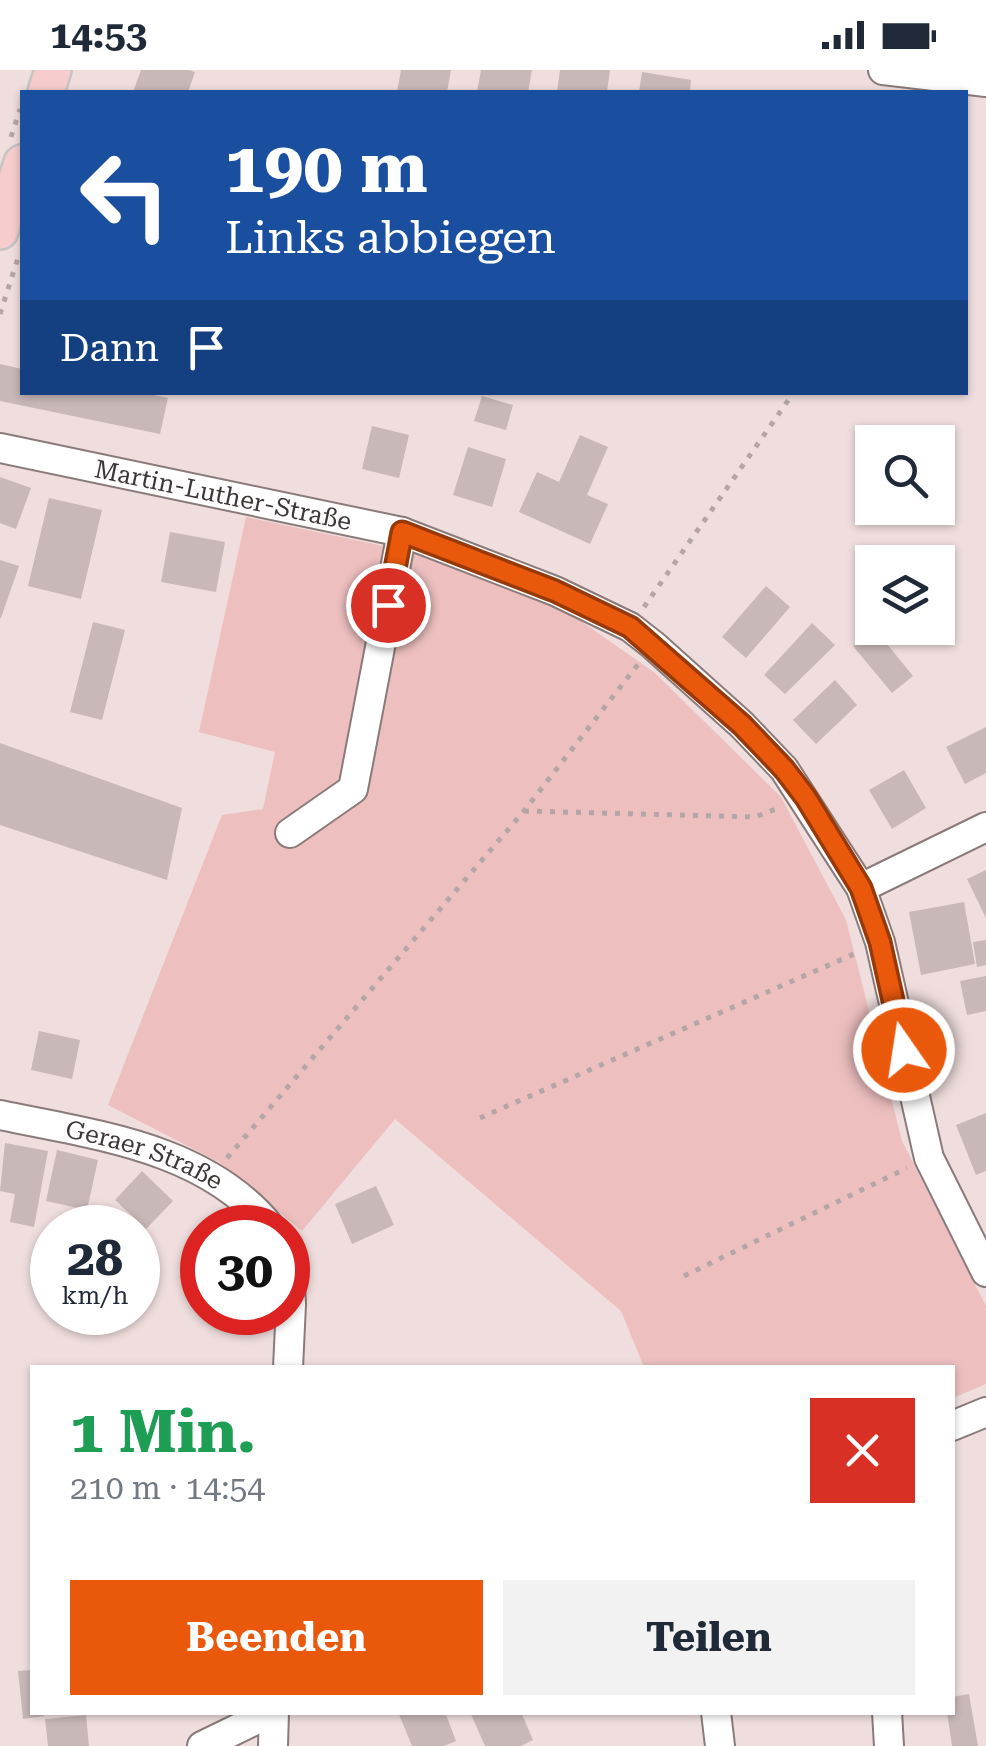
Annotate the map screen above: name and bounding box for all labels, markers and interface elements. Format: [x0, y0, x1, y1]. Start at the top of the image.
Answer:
text: 14:53 [50, 13, 147, 57]
text: 190 m [225, 127, 428, 209]
icon: left [60, 130, 190, 260]
text: Links abbiegen [225, 211, 556, 264]
icon: arrive [179, 320, 234, 375]
text: Dann [60, 326, 159, 370]
map controls [855, 425, 955, 645]
button: search [855, 425, 955, 525]
street label: Martin-Luther-Straße [92, 454, 354, 536]
button: layers [855, 545, 955, 645]
pin [346, 563, 431, 648]
icon: arrive [361, 578, 416, 633]
position arrow [852, 998, 956, 1102]
street label: Geraer Straße [63, 1114, 229, 1195]
speed limit sign: 30 [180, 1205, 310, 1335]
text: 28 [67, 1229, 123, 1287]
text: km/h [62, 1281, 128, 1310]
text: 1 Min. [70, 1396, 256, 1467]
button: close [810, 1398, 915, 1503]
text: 210 m · 14:54 [70, 1469, 265, 1507]
button: Beenden [70, 1580, 483, 1695]
button: Teilen [503, 1580, 915, 1695]

